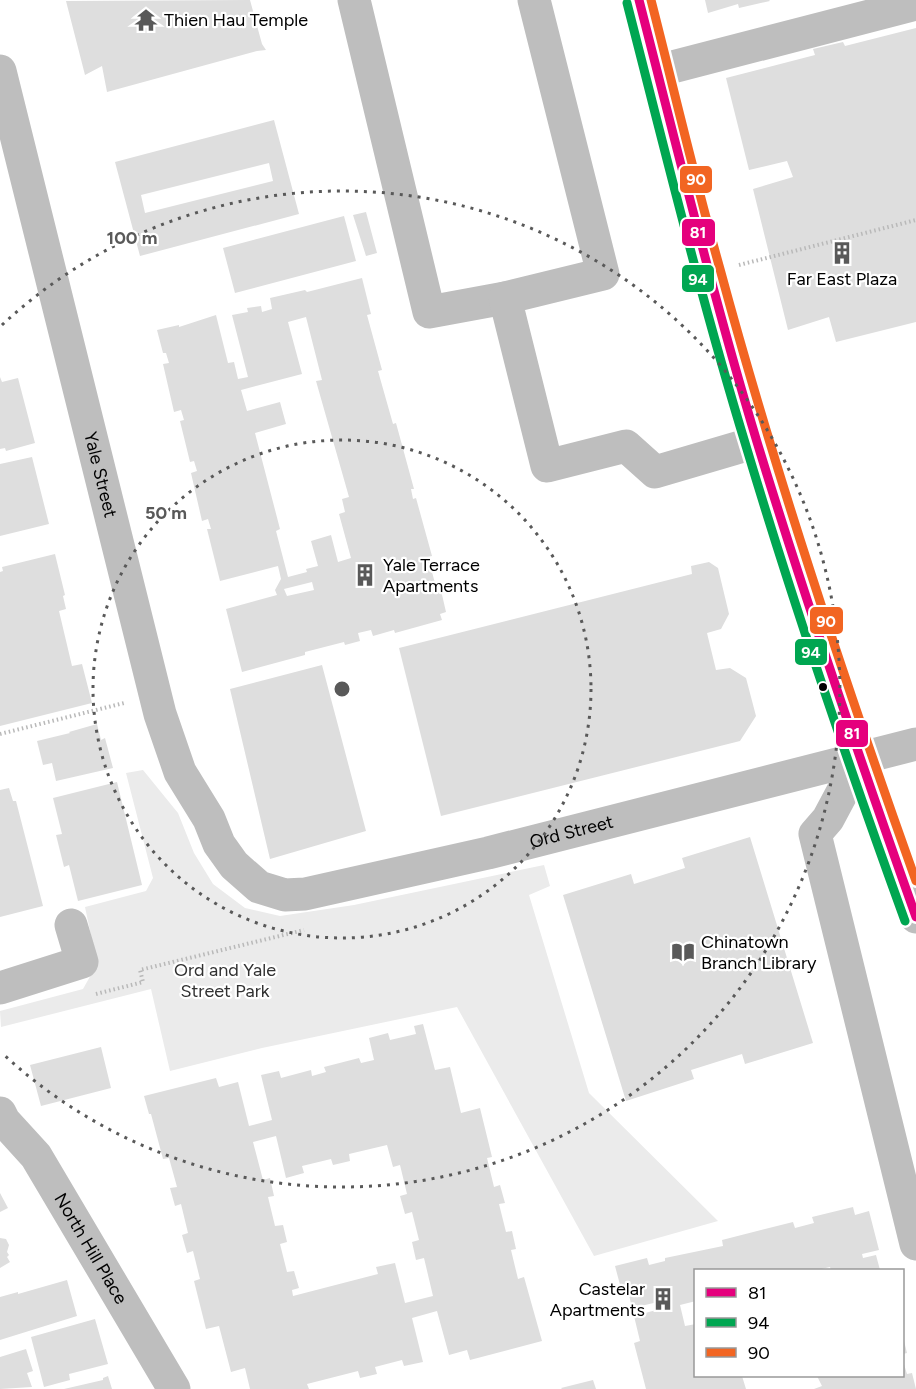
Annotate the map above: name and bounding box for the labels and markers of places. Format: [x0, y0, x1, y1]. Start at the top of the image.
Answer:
temple icon: Thien Hau Temple [133, 7, 159, 33]
place label: Thien Hau Temple [164, 9, 308, 31]
building icon: Far East Plaza [829, 240, 855, 266]
place label: Far East Plaza [787, 268, 897, 290]
place label: Yale Terrace Apartments [383, 554, 480, 597]
building icon: Yale Terrace Apartments [352, 562, 378, 588]
centre of rings [332, 679, 352, 699]
unlabelled marker [817, 681, 829, 693]
place label: Chinatown Branch Library [701, 931, 817, 974]
library icon: Chinatown Branch Library [670, 939, 696, 965]
place label: Castelar Apartments [550, 1278, 645, 1321]
building icon: Castelar Apartments [650, 1286, 676, 1312]

